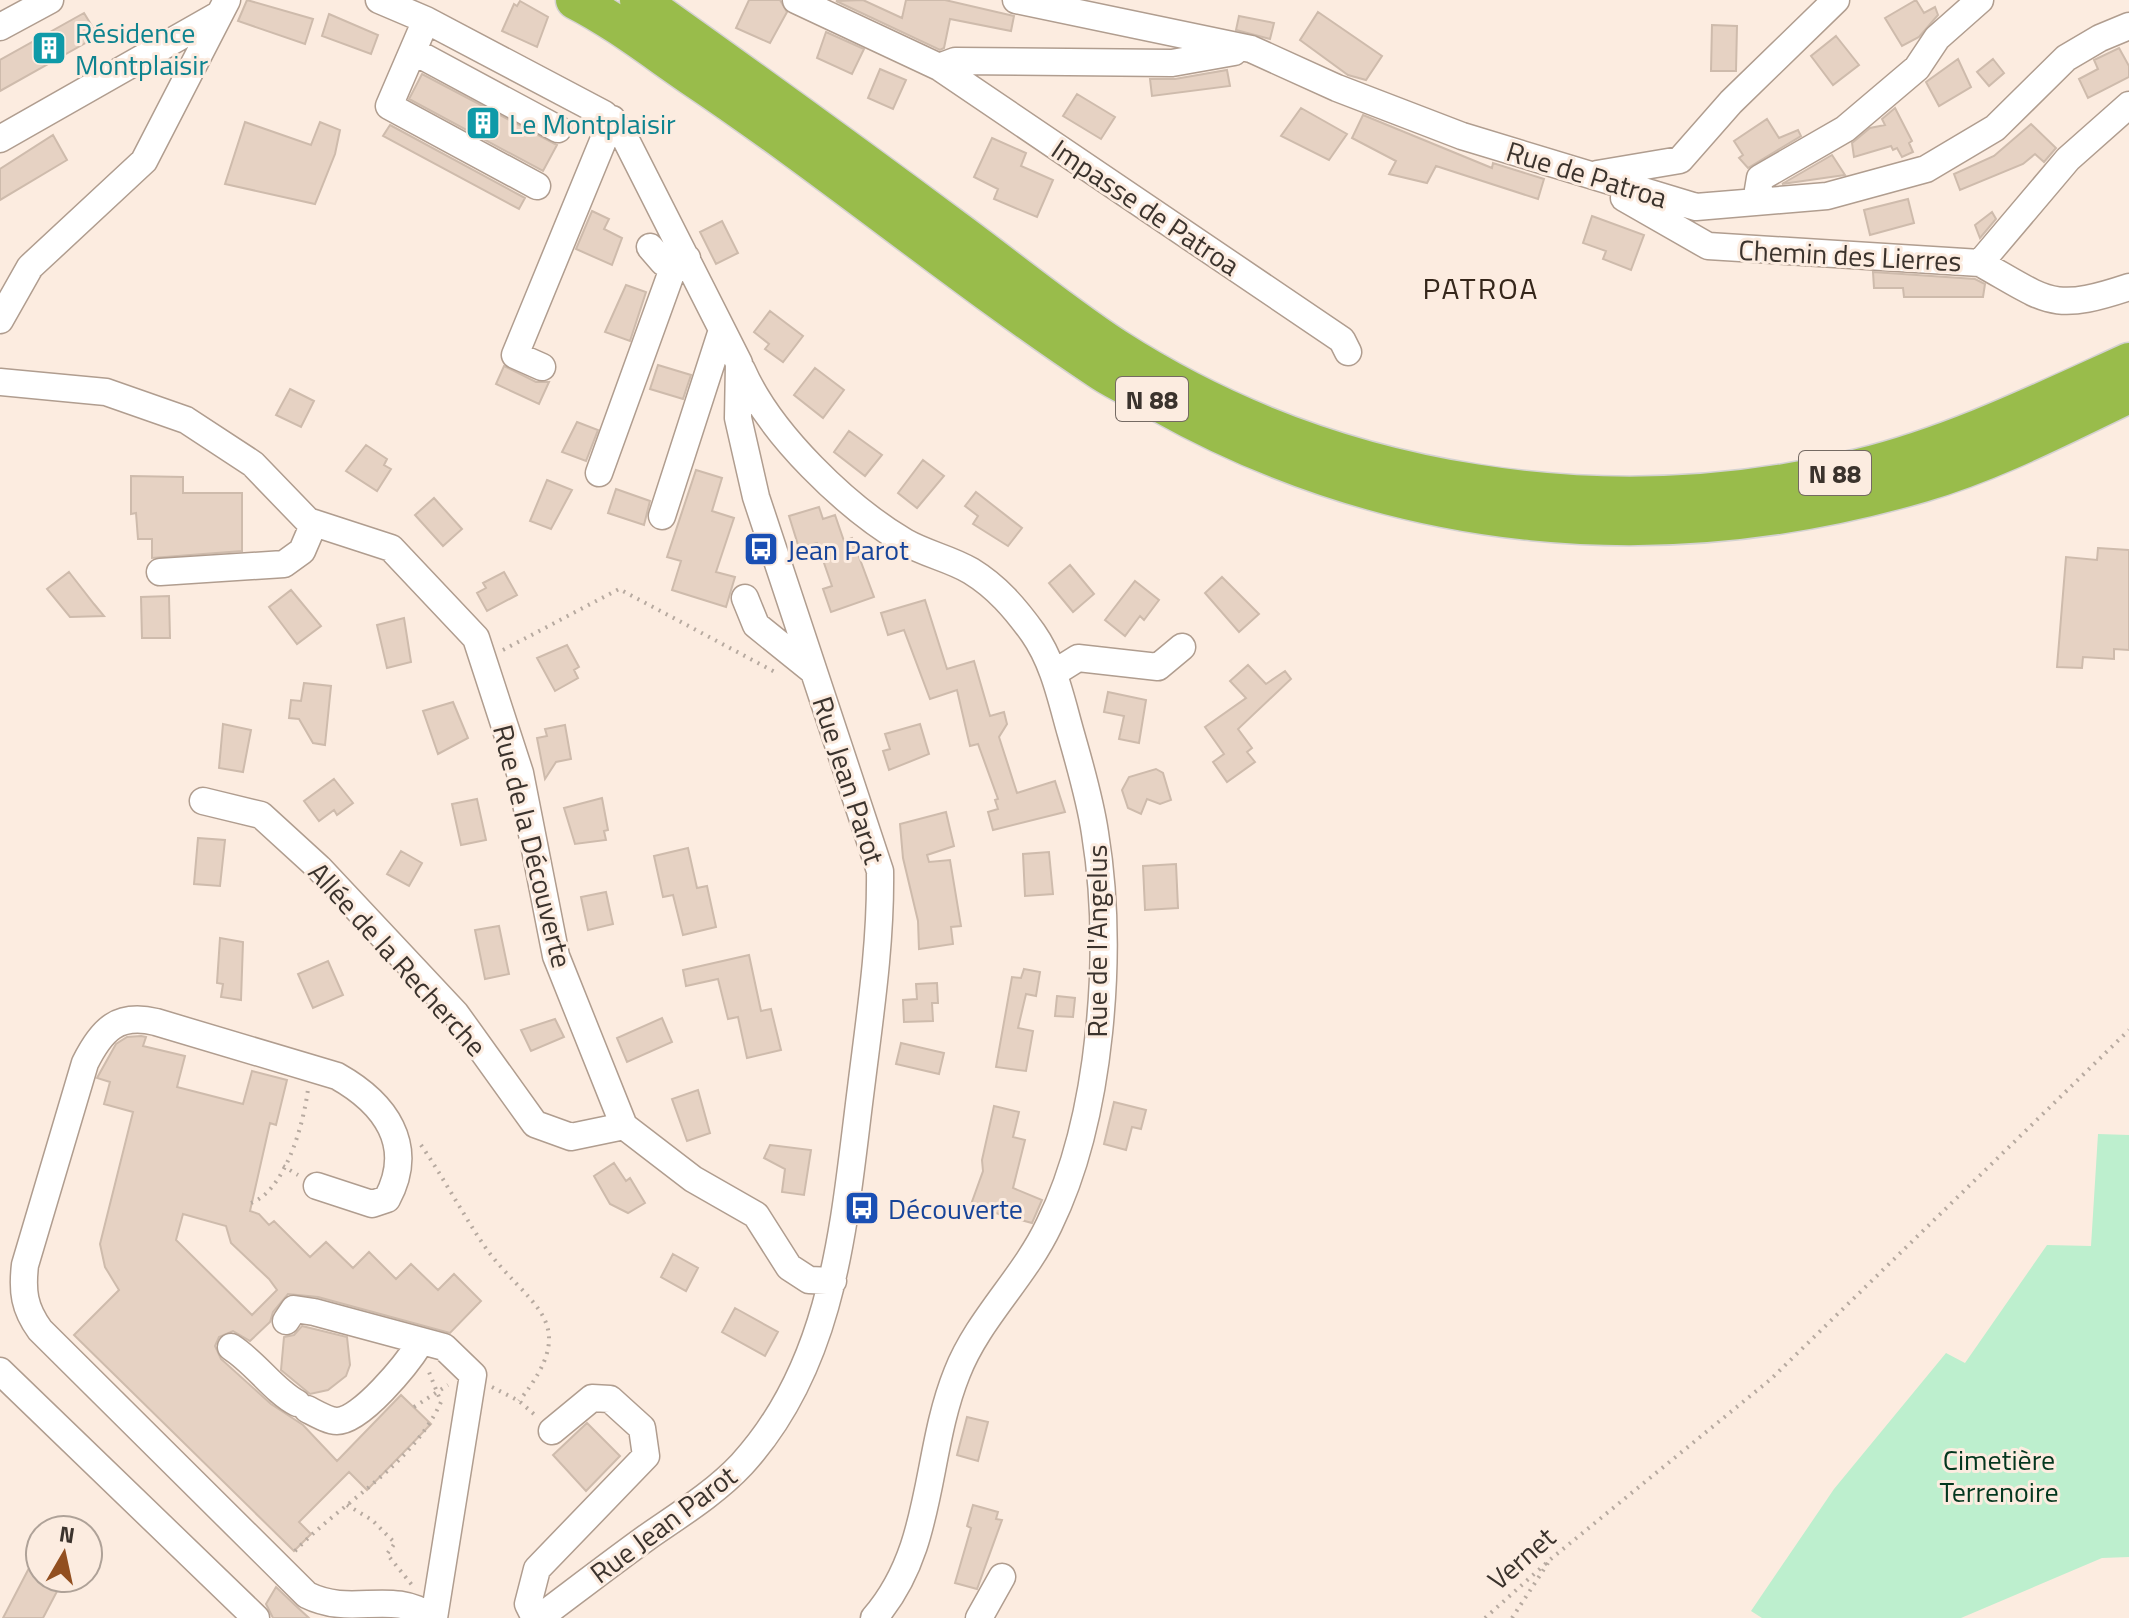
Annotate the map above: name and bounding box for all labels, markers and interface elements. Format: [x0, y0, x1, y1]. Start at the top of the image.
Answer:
place label: Résidence Montplaisir [75, 11, 208, 86]
building icon: Résidence Montplaisir [30, 29, 68, 67]
place label: Le Montplaisir [509, 102, 676, 145]
building icon: Le Montplaisir [464, 104, 502, 142]
street label: Impasse de Patroa [1043, 128, 1249, 286]
street label: Rue de Patroa [1501, 129, 1673, 219]
street label: Chemin des Lierres [1737, 228, 1963, 282]
district label: PATROA [1423, 265, 1539, 311]
road number: N 88 [1116, 377, 1188, 421]
road number: N 88 [1799, 451, 1871, 495]
place label: Jean Parot [787, 528, 909, 571]
bus stop icon: Jean Parot [742, 530, 780, 568]
street label: Rue Jean Parot [802, 691, 896, 870]
street label: Rue de la Découverte [482, 720, 584, 972]
street label: Rue de l'Angelus [1075, 844, 1118, 1038]
street label: Allée de la Recherche [299, 852, 497, 1066]
place label: Découverte [888, 1187, 1023, 1230]
bus stop icon: Découverte [843, 1189, 881, 1227]
park label: Cimetière Terrenoire [1939, 1438, 2059, 1513]
street label: Rue Jean Parot [581, 1454, 746, 1594]
north arrow [24, 1514, 104, 1594]
text: N [57, 1516, 77, 1552]
street label: Vernet [1477, 1516, 1565, 1600]

